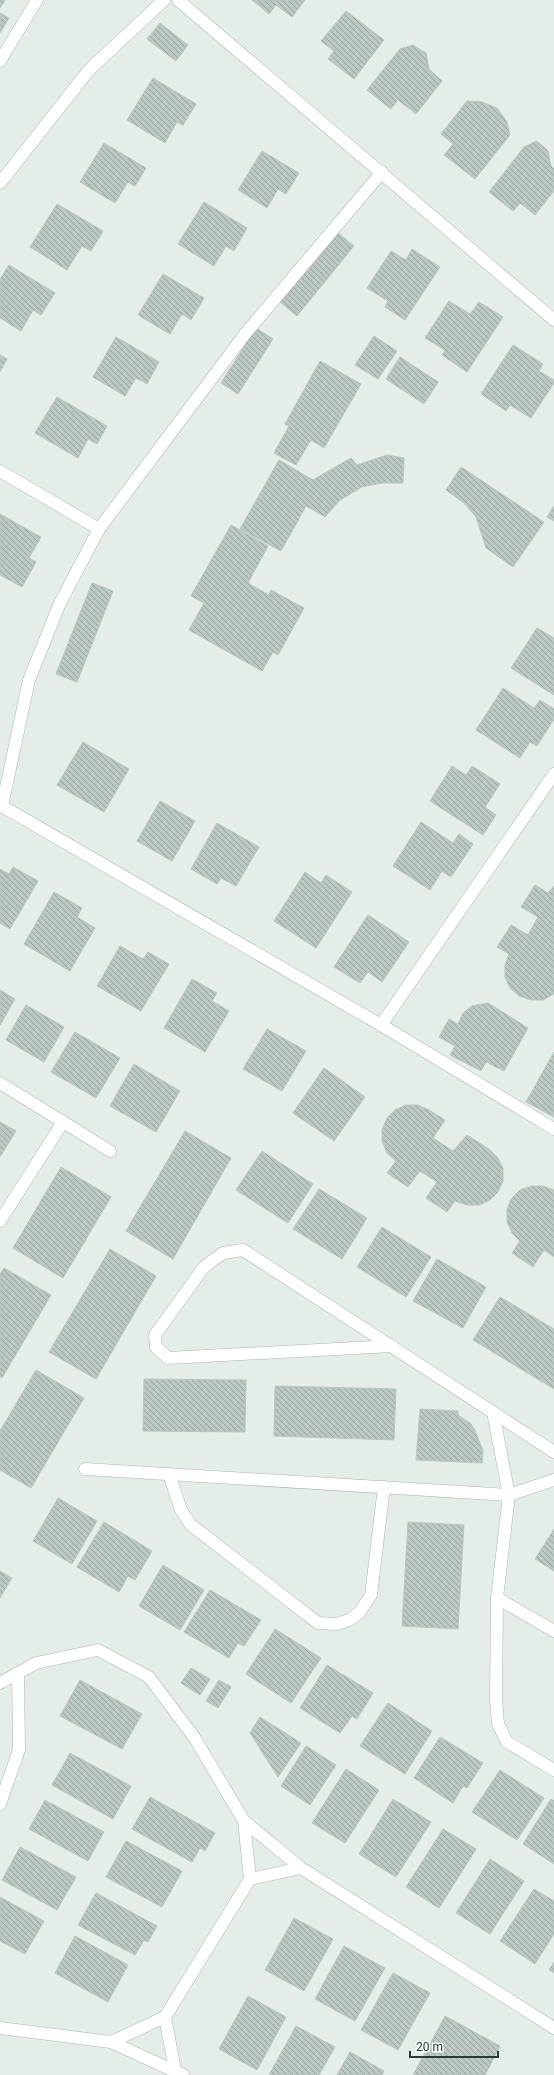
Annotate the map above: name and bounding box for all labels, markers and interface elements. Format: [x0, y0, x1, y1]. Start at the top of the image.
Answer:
scale bar [410, 2033, 498, 2059]
text: 20 m [416, 2040, 443, 2054]

